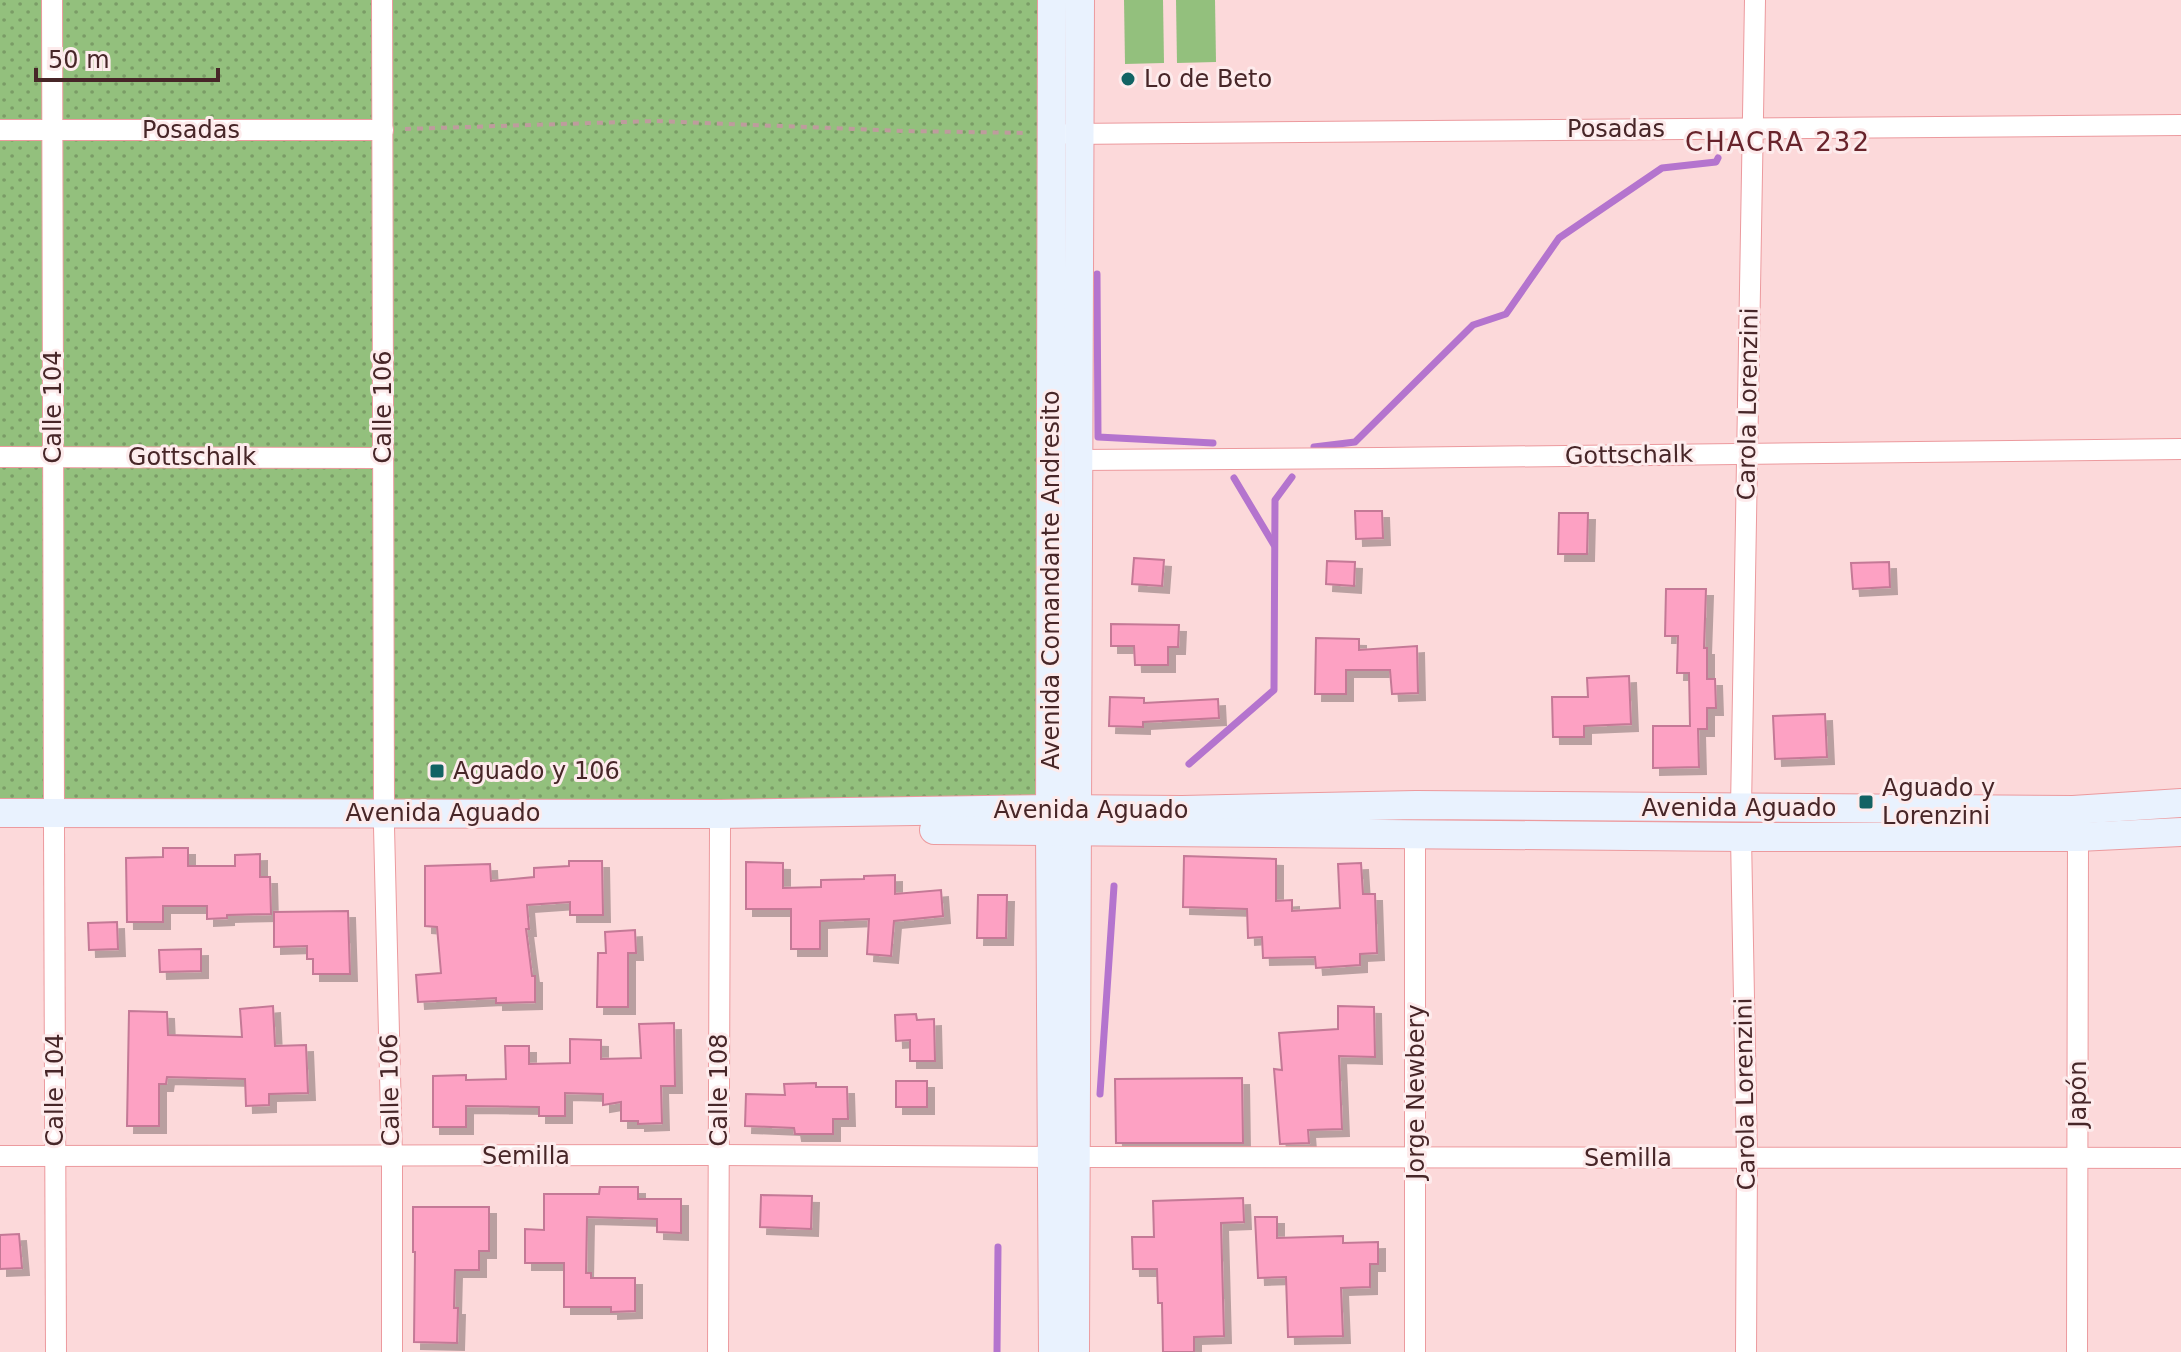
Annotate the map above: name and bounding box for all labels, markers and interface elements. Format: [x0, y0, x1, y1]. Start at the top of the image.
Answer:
scale bar [36, 32, 218, 82]
text: 50 m [48, 46, 110, 74]
place label: Lo de Beto [1144, 65, 1272, 93]
marker: Lo de Beto [1119, 70, 1137, 88]
street label: Posadas [1567, 115, 1665, 143]
street label: Posadas [142, 116, 240, 144]
district label: CHACRA 232 [1685, 127, 1871, 157]
street label: Carola Lorenzini [1732, 307, 1764, 501]
street label: Calle 104 [39, 350, 67, 464]
street label: Calle 106 [369, 350, 397, 464]
street label: Avenida Comandante Andresito [1037, 390, 1065, 770]
street label: Gottschalk [1565, 440, 1693, 470]
street label: Gottschalk [128, 443, 256, 471]
place label: Aguado y 106 [453, 757, 620, 785]
marker: Aguado y 106 [428, 762, 446, 780]
place label: Aguado y Lorenzini [1882, 774, 1995, 830]
marker: Aguado y Lorenzini [1857, 793, 1875, 811]
street label: Avenida Aguado [1642, 794, 1836, 822]
street label: Avenida Aguado [994, 796, 1188, 824]
street label: Avenida Aguado [346, 799, 540, 827]
street label: Carola Lorenzini [1729, 997, 1761, 1191]
street label: Jorge Newbery [1402, 1004, 1430, 1182]
street label: Calle 104 [41, 1033, 69, 1147]
street label: Calle 106 [375, 1033, 405, 1147]
street label: Calle 108 [705, 1033, 733, 1147]
street label: Japón [2064, 1061, 2092, 1129]
street label: Semilla [482, 1142, 570, 1170]
street label: Semilla [1584, 1144, 1672, 1172]

